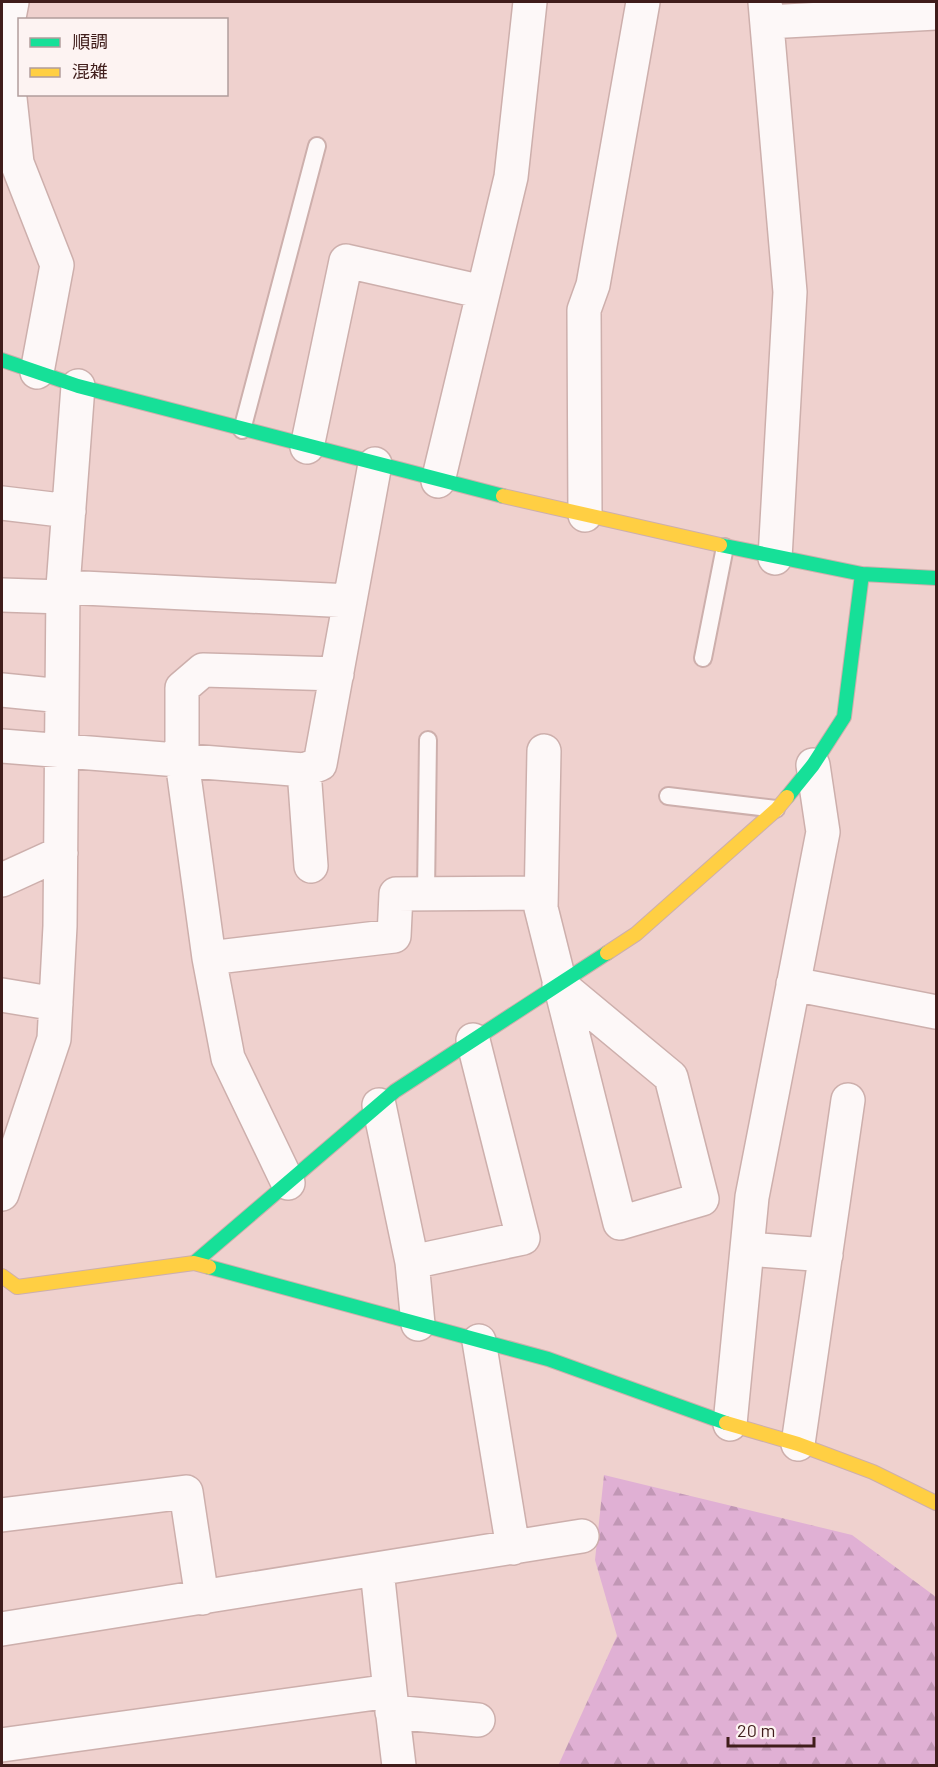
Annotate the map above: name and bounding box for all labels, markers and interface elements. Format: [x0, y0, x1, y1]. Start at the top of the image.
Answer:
legend [18, 18, 228, 96]
text: 順調 [72, 30, 108, 52]
text: 混雑 [72, 60, 108, 82]
scale bar [728, 1710, 814, 1748]
text: 20 m [737, 1719, 775, 1741]

